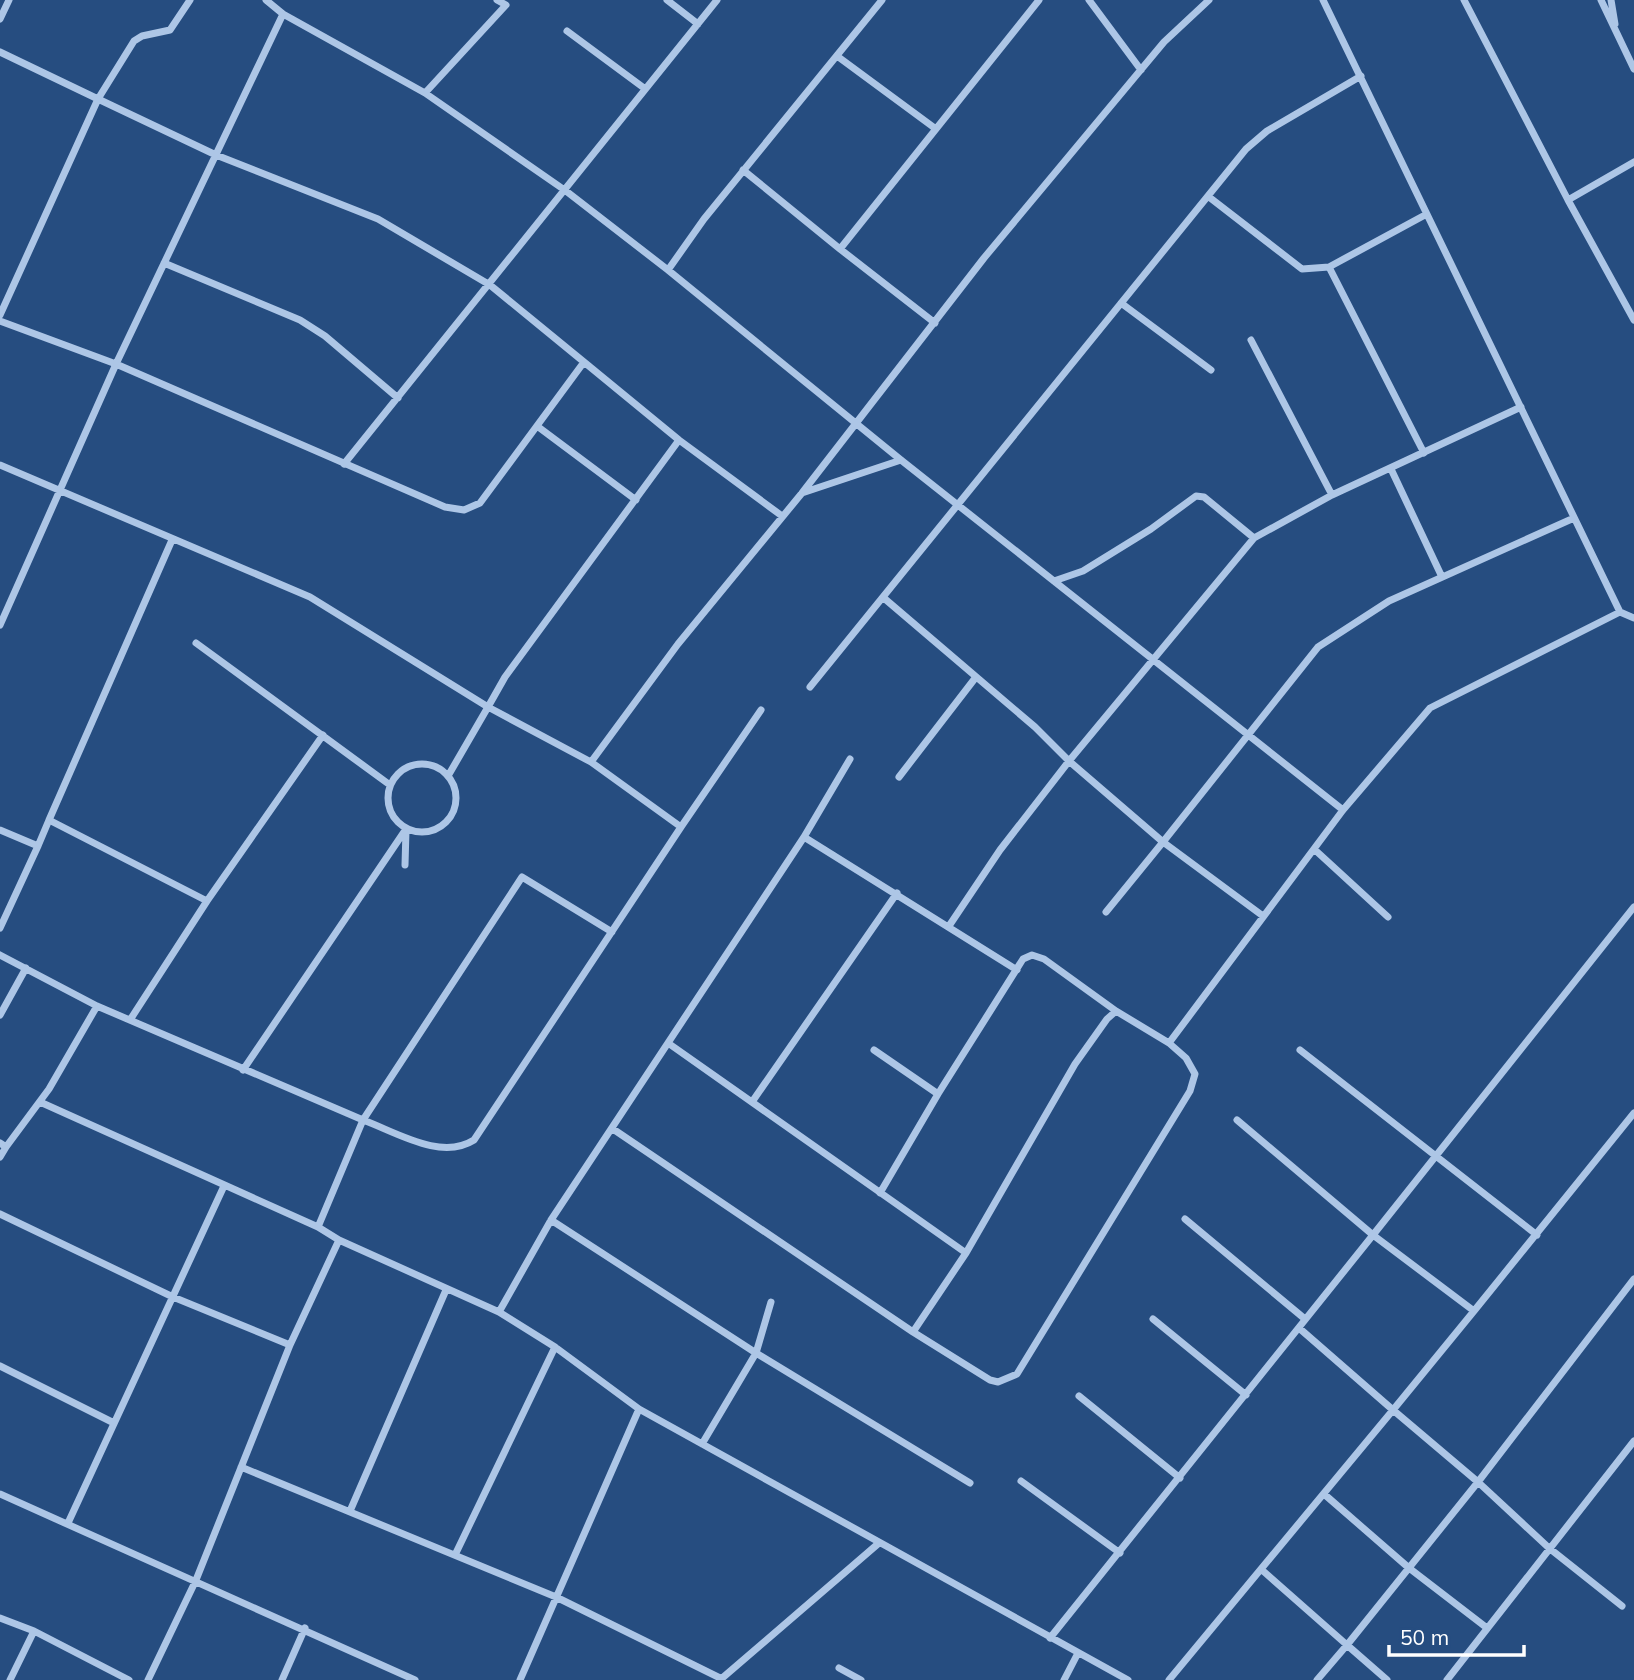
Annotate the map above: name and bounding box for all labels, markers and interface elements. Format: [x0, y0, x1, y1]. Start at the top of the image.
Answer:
scale bar [1389, 1614, 1524, 1658]
text: 50 m [1400, 1624, 1449, 1650]

